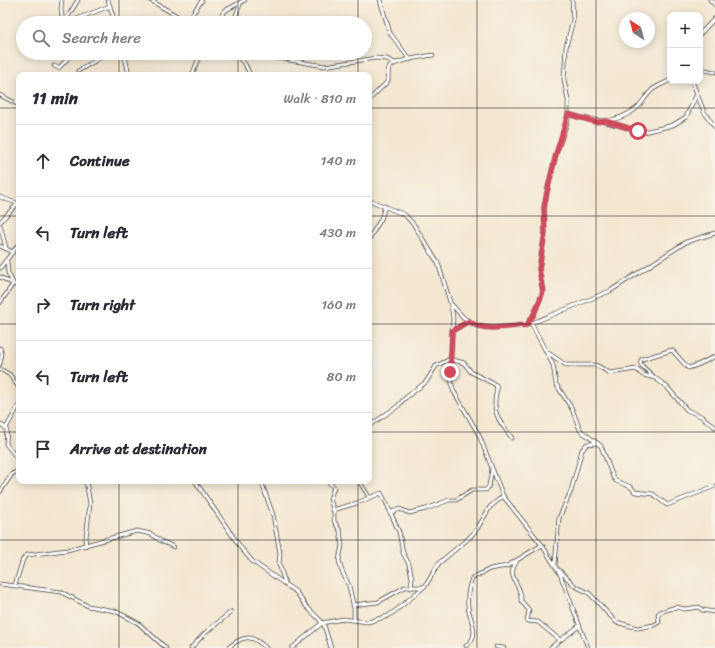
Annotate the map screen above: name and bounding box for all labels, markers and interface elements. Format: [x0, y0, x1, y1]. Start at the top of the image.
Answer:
north arrow [619, 12, 655, 48]
map controls [667, 12, 703, 84]
button: + [667, 12, 703, 48]
search box [16, 16, 372, 60]
text: Search here [62, 25, 141, 51]
icon: search [30, 27, 52, 49]
button: − [667, 48, 703, 84]
text: 11 min [32, 83, 78, 113]
text: Walk · 810 m [284, 87, 356, 110]
route start [629, 122, 647, 140]
text: Continue [70, 148, 130, 174]
text: 140 m [321, 149, 356, 172]
icon: ahead [32, 150, 54, 172]
text: Turn left [70, 220, 128, 246]
text: 430 m [319, 221, 356, 244]
icon: left [32, 222, 54, 244]
text: Turn right [70, 292, 135, 318]
text: 160 m [321, 293, 356, 316]
icon: right [32, 294, 54, 316]
route end [441, 363, 459, 381]
text: Turn left [70, 364, 128, 390]
text: 80 m [327, 365, 356, 388]
icon: left [32, 366, 54, 388]
text: Arrive at destination [70, 436, 207, 462]
icon: arrive [32, 438, 54, 460]

